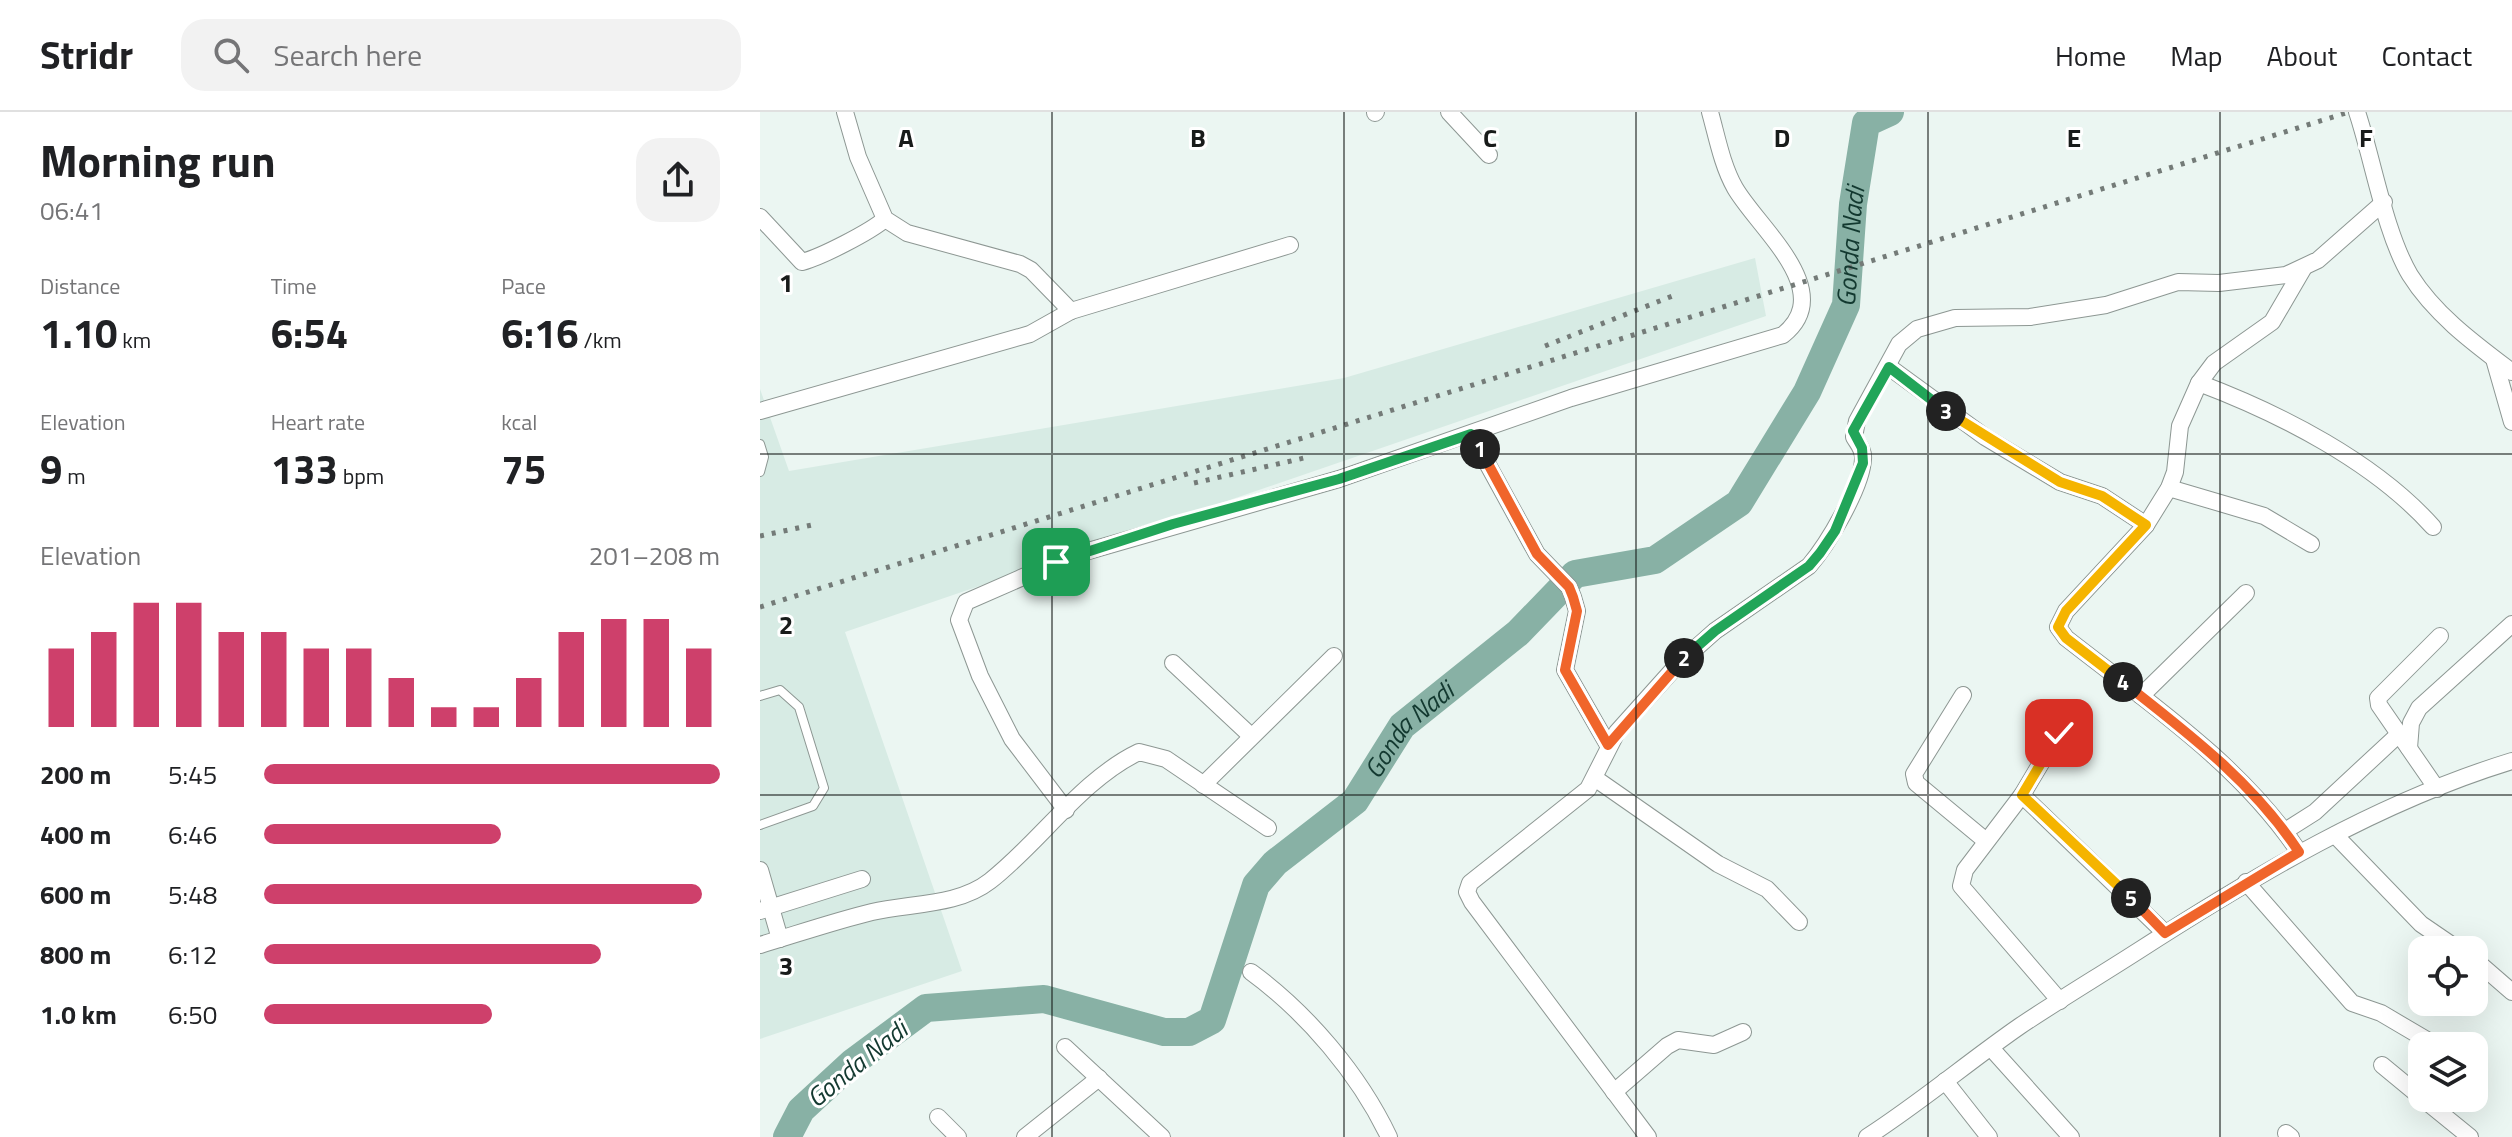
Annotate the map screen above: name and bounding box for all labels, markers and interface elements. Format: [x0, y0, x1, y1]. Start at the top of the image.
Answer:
search box [181, 19, 741, 91]
text: Stridr [40, 26, 133, 84]
text: Search here [273, 32, 422, 78]
icon: search [209, 33, 253, 77]
text: Home [2055, 34, 2126, 77]
text: Map [2170, 34, 2223, 77]
text: About [2267, 34, 2337, 77]
text: Contact [2381, 34, 2472, 77]
text: A [898, 118, 914, 157]
text: B [1190, 118, 1206, 157]
text: C [1483, 118, 1497, 157]
text: D [1774, 118, 1790, 157]
text: E [2067, 118, 2081, 157]
text: F [2359, 118, 2373, 157]
text: Morning run [40, 127, 276, 194]
button: share [636, 138, 720, 222]
water label: Gonda Nadi [1826, 181, 1875, 308]
text: 06:41 [40, 191, 104, 230]
text: 1 [779, 263, 793, 302]
text: Distance [40, 269, 120, 303]
text: Time [271, 269, 317, 303]
text: Pace [501, 269, 546, 303]
text: 1.10 [40, 303, 117, 364]
text: 6:54 [271, 303, 348, 364]
text: 6:16 [501, 303, 579, 364]
text: km [117, 323, 151, 357]
text: /km [579, 323, 622, 357]
pin: 3 [1926, 391, 1966, 431]
text: 3 [1940, 394, 1952, 428]
text: Elevation [40, 405, 126, 439]
text: Heart rate [271, 405, 365, 439]
text: kcal [501, 405, 537, 439]
pin: 1 [1460, 429, 1500, 469]
text: 1 [1474, 432, 1486, 466]
text: 9 [40, 439, 62, 500]
text: 133 [271, 439, 338, 500]
text: 75 [501, 439, 546, 500]
text: m [62, 459, 86, 493]
text: bpm [338, 459, 384, 493]
pin [1022, 528, 1090, 596]
text: Elevation [40, 536, 141, 575]
text: 201–208 m [589, 536, 720, 575]
icon: arrive [1034, 540, 1078, 584]
text: 2 [779, 605, 793, 644]
pin: 2 [1664, 638, 1704, 678]
text: 2 [1678, 641, 1690, 675]
pin: 4 [2103, 662, 2143, 702]
text: 4 [2117, 665, 2129, 699]
water label: Gonda Nadi [1354, 670, 1464, 786]
pin [2025, 699, 2093, 767]
icon: check [2037, 711, 2081, 755]
text: 200 m [40, 755, 111, 794]
text: 5:45 [168, 755, 217, 794]
text: 400 m [40, 815, 111, 854]
text: 6:46 [168, 815, 217, 854]
text: 600 m [40, 875, 111, 914]
text: 5:48 [168, 875, 217, 914]
pin: 5 [2111, 878, 2151, 918]
text: 5 [2125, 881, 2137, 915]
text: 800 m [40, 935, 111, 974]
text: 6:12 [168, 935, 217, 974]
map controls [2408, 936, 2488, 1112]
button: locate [2408, 936, 2488, 1016]
text: 3 [779, 946, 793, 985]
text: 1.0 km [40, 995, 117, 1034]
text: 6:50 [168, 995, 217, 1034]
water label: Gonda Nadi [798, 1009, 918, 1117]
button: layers [2408, 1032, 2488, 1112]

